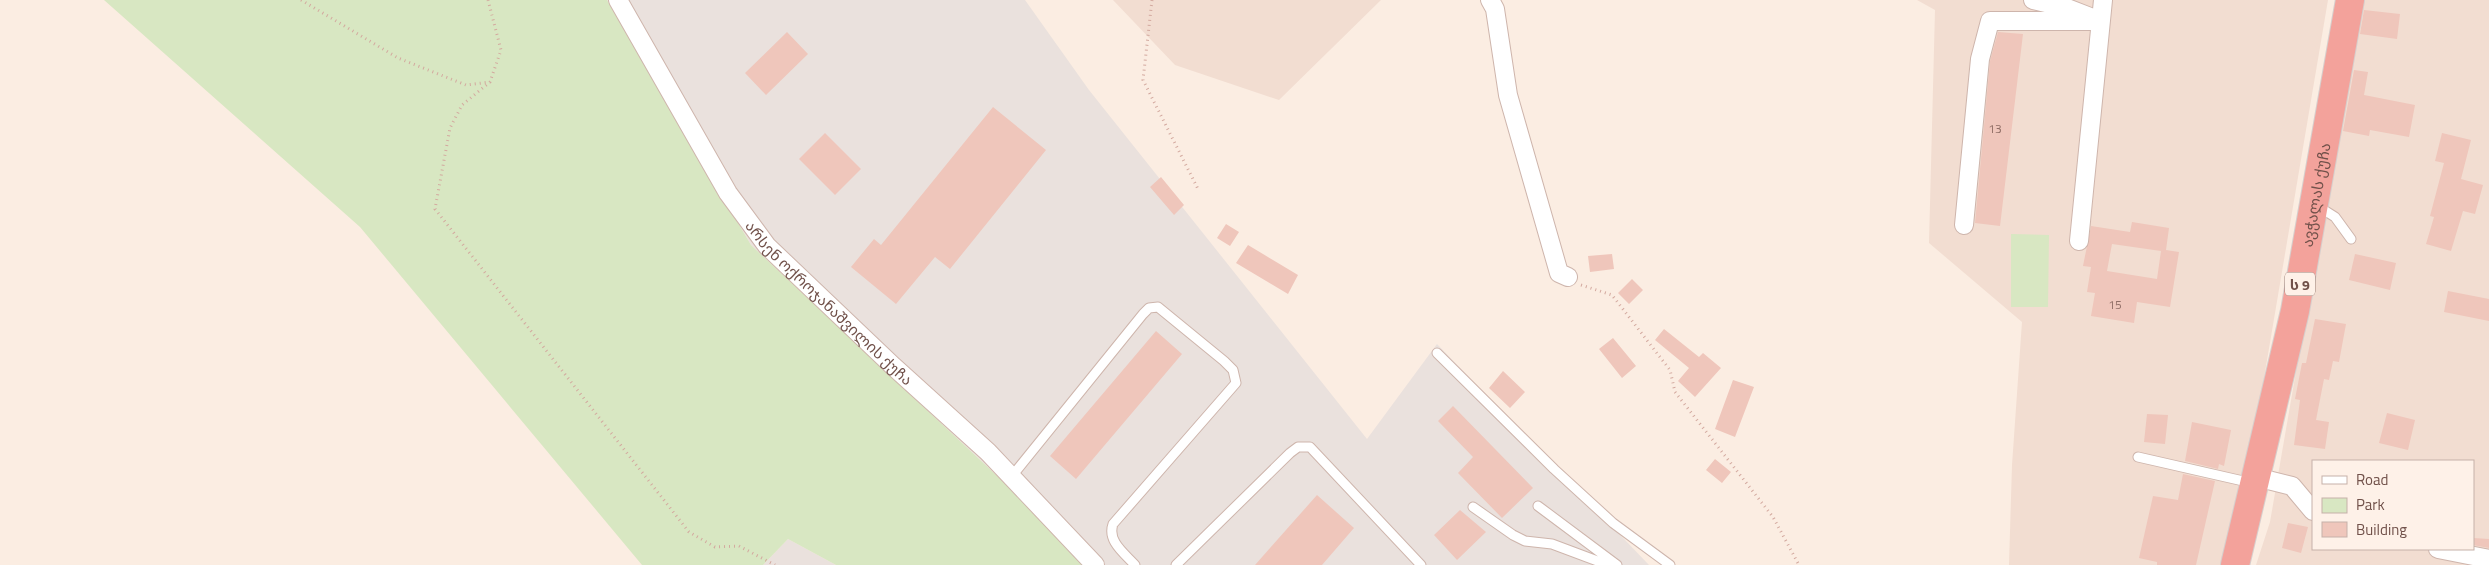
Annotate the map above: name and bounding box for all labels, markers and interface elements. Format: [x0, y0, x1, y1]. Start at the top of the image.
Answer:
house number: 13 [1988, 119, 2002, 138]
street label: ავჭალას ქუჩა [2295, 141, 2336, 249]
street label: არსენ ოქროჯანაშვილის ქუჩა [740, 215, 918, 390]
road number: ს 9 [2285, 272, 2315, 296]
house number: 15 [2108, 295, 2122, 314]
legend [2312, 460, 2474, 550]
text: Road [2356, 468, 2388, 491]
text: Park [2356, 493, 2385, 516]
text: Building [2356, 518, 2407, 541]

